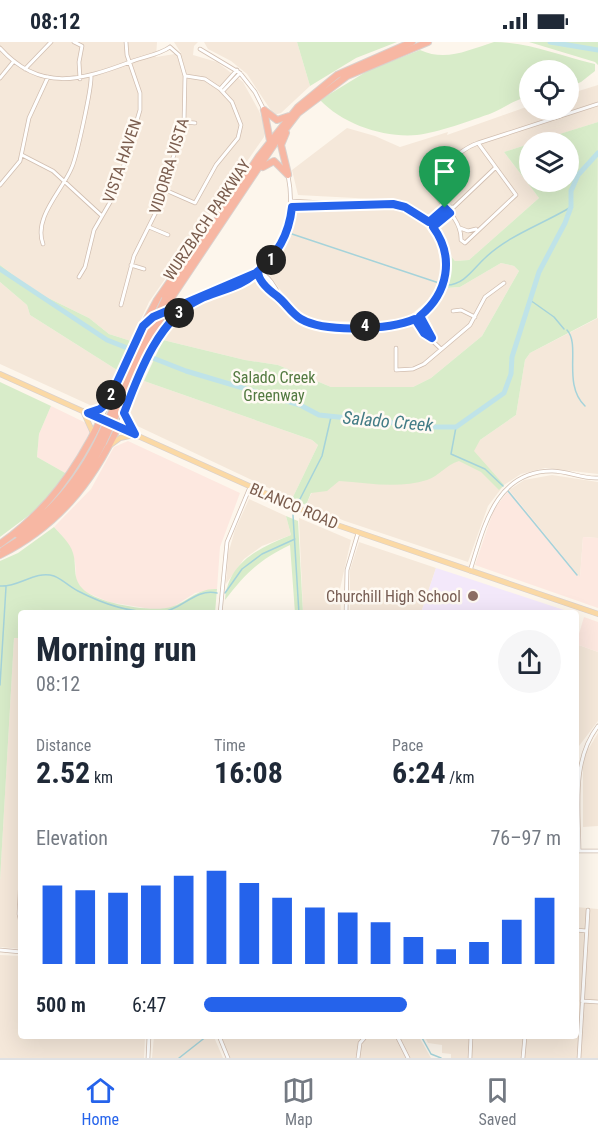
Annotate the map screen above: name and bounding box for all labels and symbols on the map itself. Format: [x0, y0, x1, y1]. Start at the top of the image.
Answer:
street label: VIDORRA VISTA [145, 115, 193, 217]
street label: VISTA HAVEN [99, 117, 145, 205]
pin [419, 146, 470, 208]
street label: WURZBACH PARKWAY [160, 156, 255, 284]
pin: 1 [256, 245, 286, 275]
pin: 3 [164, 298, 194, 328]
pin: 4 [350, 311, 380, 341]
park label: Salado Creek Greenway [233, 368, 316, 405]
pin: 2 [96, 380, 126, 410]
water label: Salado Creek [342, 407, 435, 436]
street label: BLANCO ROAD [247, 479, 341, 533]
place label: Churchill High School [326, 587, 461, 606]
marker: Churchill High School [466, 589, 480, 603]

